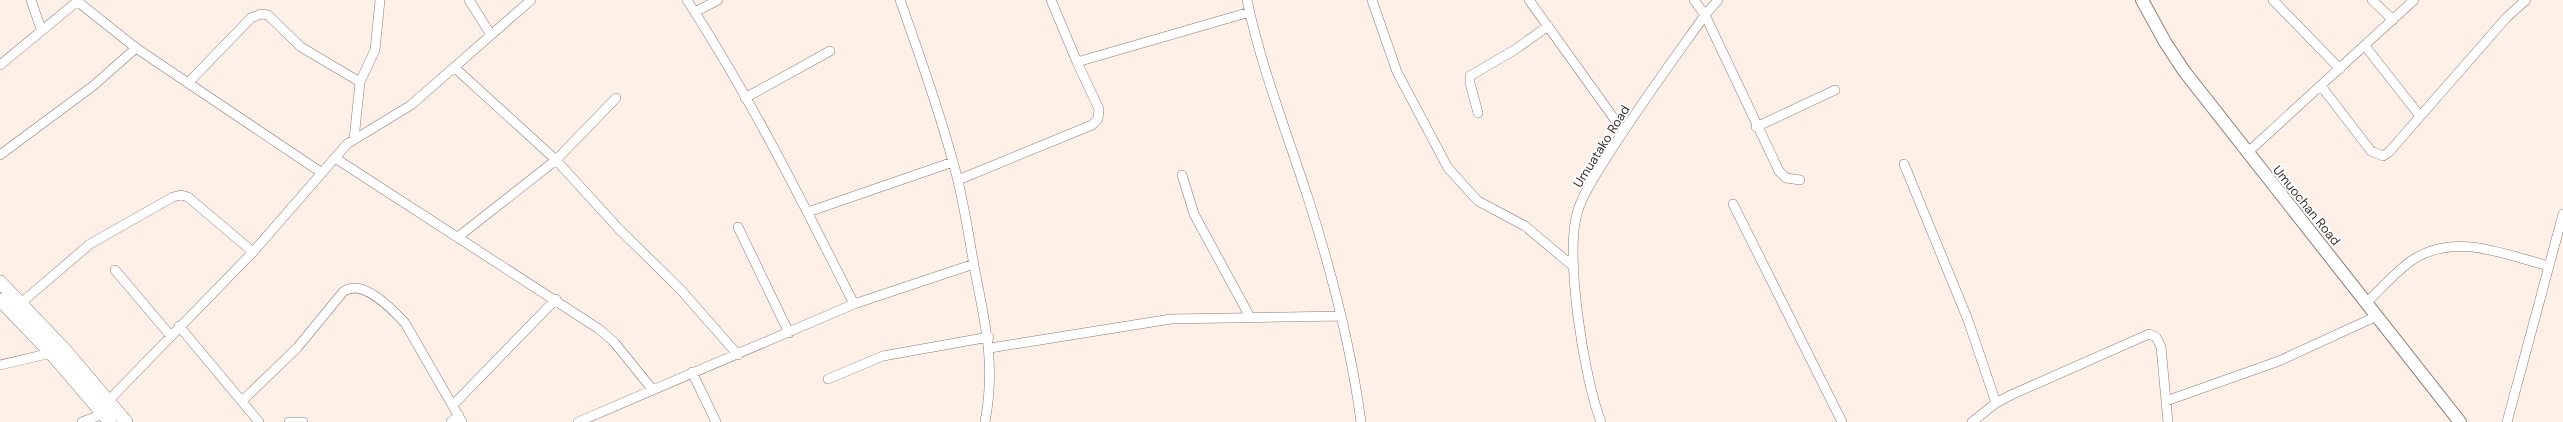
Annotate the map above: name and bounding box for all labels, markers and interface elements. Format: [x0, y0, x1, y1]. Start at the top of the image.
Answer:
street label: Umuatako Road [1569, 102, 1634, 191]
street label: Umuochan Road [2269, 162, 2344, 249]

